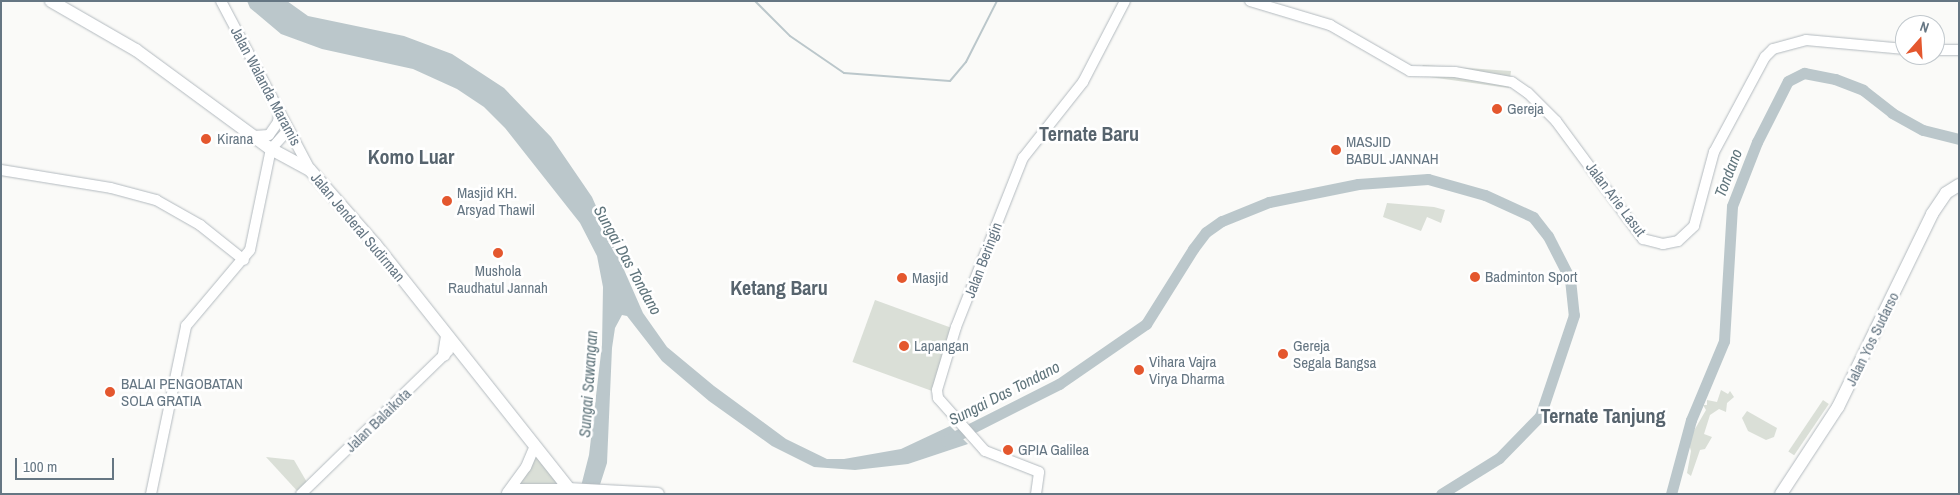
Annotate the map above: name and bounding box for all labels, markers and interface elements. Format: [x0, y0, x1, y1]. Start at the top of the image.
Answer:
north arrow [1895, 15, 1945, 65]
text: N [1918, 17, 1931, 37]
street label: Jalan Walanda Maramis [227, 23, 305, 149]
place label: Gereja [1507, 100, 1544, 118]
marker: Gereja [1491, 103, 1503, 115]
district label: Ternate Baru [1039, 121, 1139, 145]
place label: Kirana [217, 130, 253, 148]
marker: Kirana [199, 132, 213, 146]
place label: MASJID BABUL JANNAH [1346, 132, 1439, 167]
district label: Komo Luar [368, 144, 454, 168]
marker: MASJID BABUL JANNAH [1330, 144, 1342, 156]
water label: Tondano [1710, 146, 1746, 200]
street label: Jalan Arie Lasut [1582, 158, 1650, 240]
street label: Jalan Jenderal Sudirman [307, 169, 409, 285]
place label: Masjid KH. Arsyad Thawil [457, 183, 535, 218]
marker: Masjid KH. Arsyad Thawil [441, 195, 453, 207]
water label: Sungai Das Tondano [590, 202, 666, 318]
street label: Jalan Beringin [960, 220, 1006, 300]
marker: Mushola Raudhatul Jannah [492, 247, 504, 259]
place label: Mushola Raudhatul Jannah [448, 261, 548, 296]
place label: Badminton Sport [1485, 268, 1577, 286]
place label: Masjid [912, 269, 948, 287]
marker: Badminton Sport [1469, 271, 1481, 283]
marker: Masjid [896, 272, 908, 284]
district label: Ketang Baru [730, 275, 828, 299]
street label: Jalan Yos Sudarso [1841, 289, 1903, 389]
water label: Sungai Sawangan [575, 330, 601, 438]
place label: Gereja Segala Bangsa [1293, 336, 1376, 371]
place label: Lapangan [914, 337, 969, 355]
marker: Lapangan [898, 340, 910, 352]
marker: Gereja Segala Bangsa [1277, 348, 1289, 360]
place label: Vihara Vajra Virya Dharma [1149, 352, 1225, 387]
water label: Sungai Das Tondano [945, 357, 1063, 429]
marker: Vihara Vajra Virya Dharma [1133, 364, 1145, 376]
place label: BALAI PENGOBATAN SOLA GRATIA [121, 374, 243, 409]
street label: Jalan Balaikota [341, 384, 415, 456]
marker: BALAI PENGOBATAN SOLA GRATIA [103, 385, 117, 399]
district label: Ternate Tanjung [1540, 403, 1666, 427]
place label: GPIA Galilea [1018, 441, 1090, 459]
marker: GPIA Galilea [1002, 444, 1014, 456]
scale bar [18, 448, 116, 480]
text: 100 m [23, 456, 57, 477]

